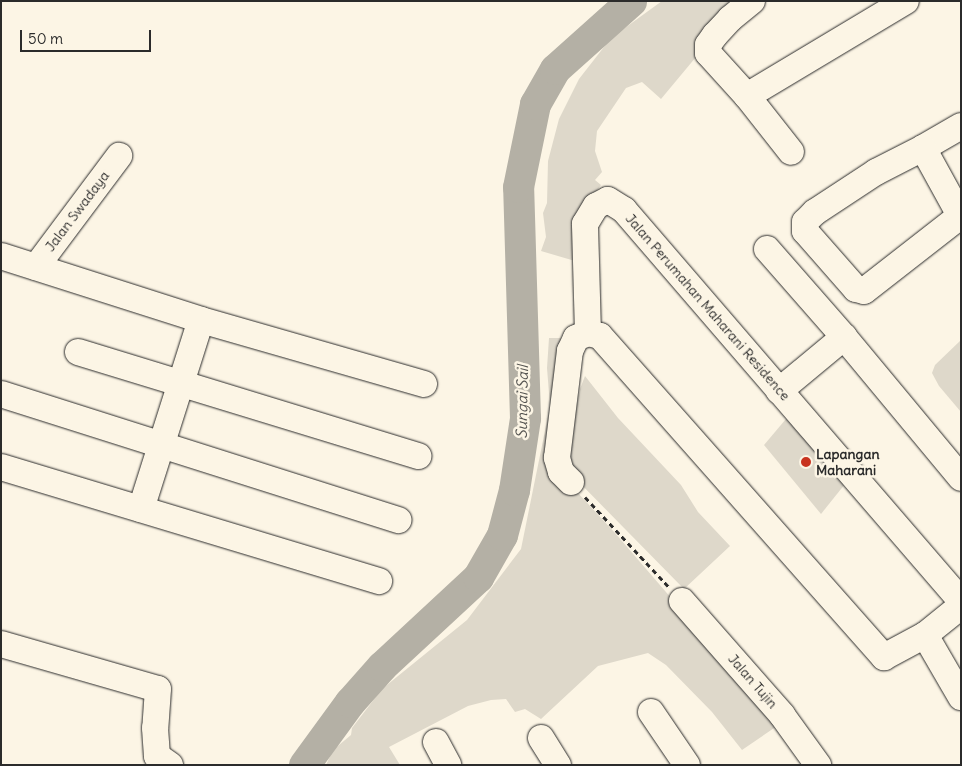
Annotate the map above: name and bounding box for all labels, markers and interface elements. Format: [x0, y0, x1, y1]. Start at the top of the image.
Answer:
scale bar [22, 20, 154, 52]
text: 50 m [28, 29, 63, 48]
street label: Jalan Swadaya [41, 167, 113, 255]
street label: Jalan Perumahan Maharani Residence [622, 210, 794, 404]
water label: Sungai Sail [512, 365, 532, 439]
place label: Lapangan Maharani [816, 446, 880, 478]
marker: Lapangan Maharani [800, 456, 812, 468]
street label: Jalan Tujin [725, 650, 781, 712]

